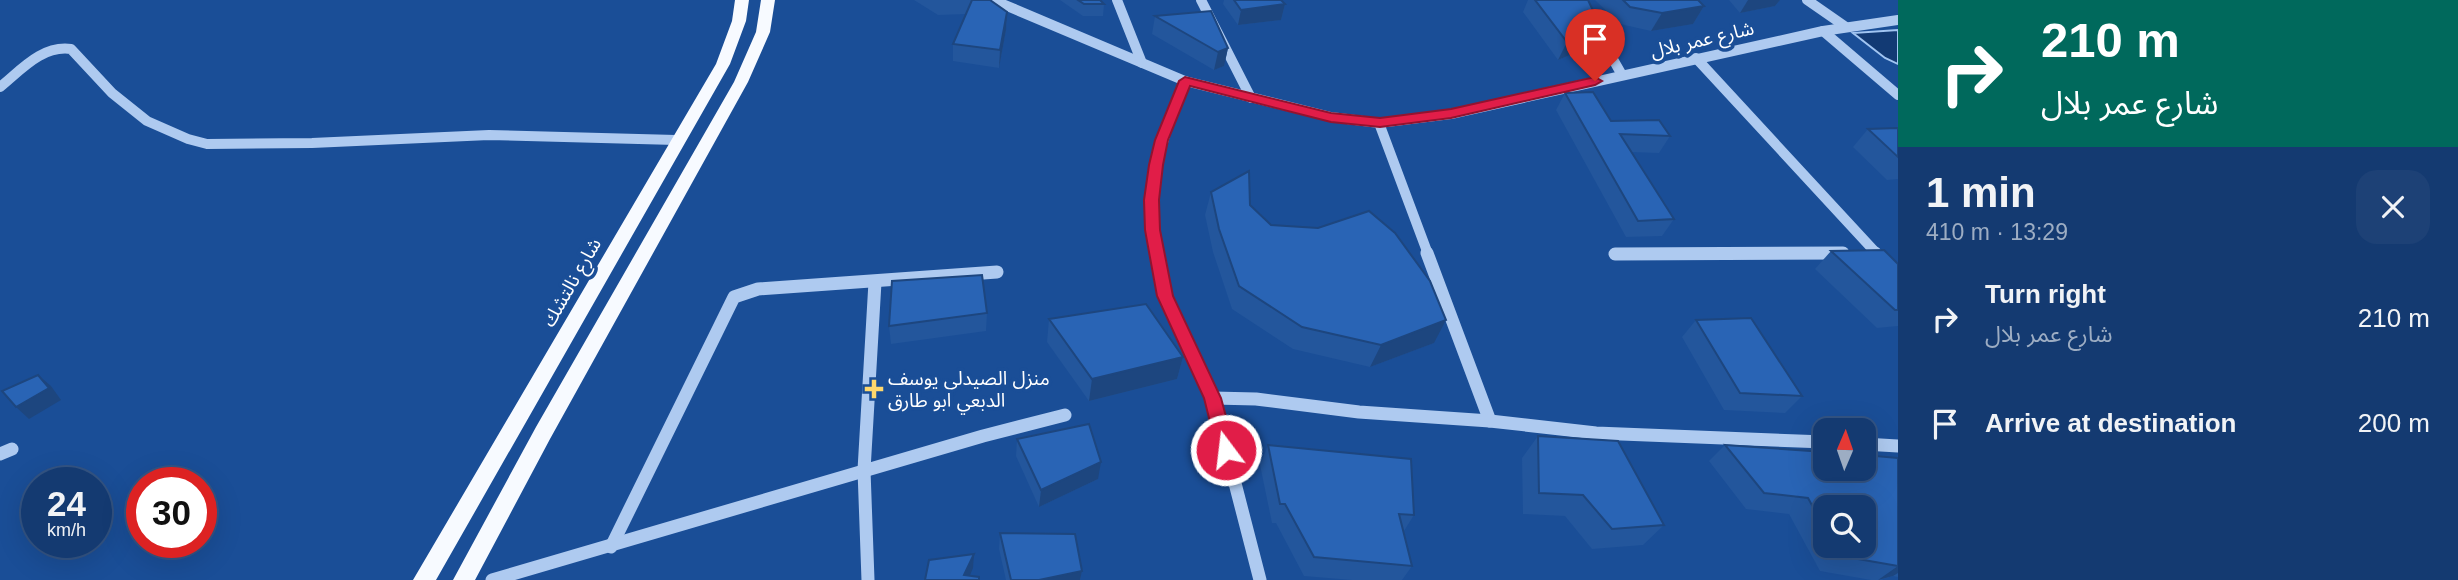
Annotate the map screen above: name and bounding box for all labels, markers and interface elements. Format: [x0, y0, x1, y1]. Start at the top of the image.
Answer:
pin [1565, 9, 1625, 81]
text: 210 m [2041, 13, 2180, 67]
street label: شارع عمر بلال [1648, 17, 1756, 64]
icon: arrive [1576, 20, 1614, 58]
icon: right [1926, 28, 2017, 119]
text: شارع عمر بلال [2041, 85, 2218, 121]
text: 1 min [1926, 169, 2036, 216]
button: close [2356, 170, 2430, 244]
text: 410 m · 13:29 [1926, 219, 2068, 245]
street label: شارع نالتشك [538, 234, 608, 332]
text: Turn right [1985, 279, 2106, 309]
icon: right [1926, 300, 1964, 338]
text: 210 m [2358, 303, 2430, 333]
text: شارع عمر بلال [1985, 321, 2113, 347]
place label: منزل الصيدلي يوسف الدبعي ابو طارق [888, 368, 1050, 415]
marker: منزل الصيدلي يوسف الدبعي ابو طارق [866, 381, 882, 397]
icon: arrive [1926, 405, 1964, 443]
text: Arrive at destination [1985, 408, 2236, 438]
text: 200 m [2358, 408, 2430, 438]
position arrow [1189, 413, 1263, 487]
north arrow [1813, 418, 1876, 481]
map controls [1813, 418, 1876, 558]
speed limit sign: 30 [126, 467, 217, 558]
text: 24 [47, 484, 86, 523]
button: search [1813, 495, 1876, 558]
text: km/h [47, 520, 86, 540]

